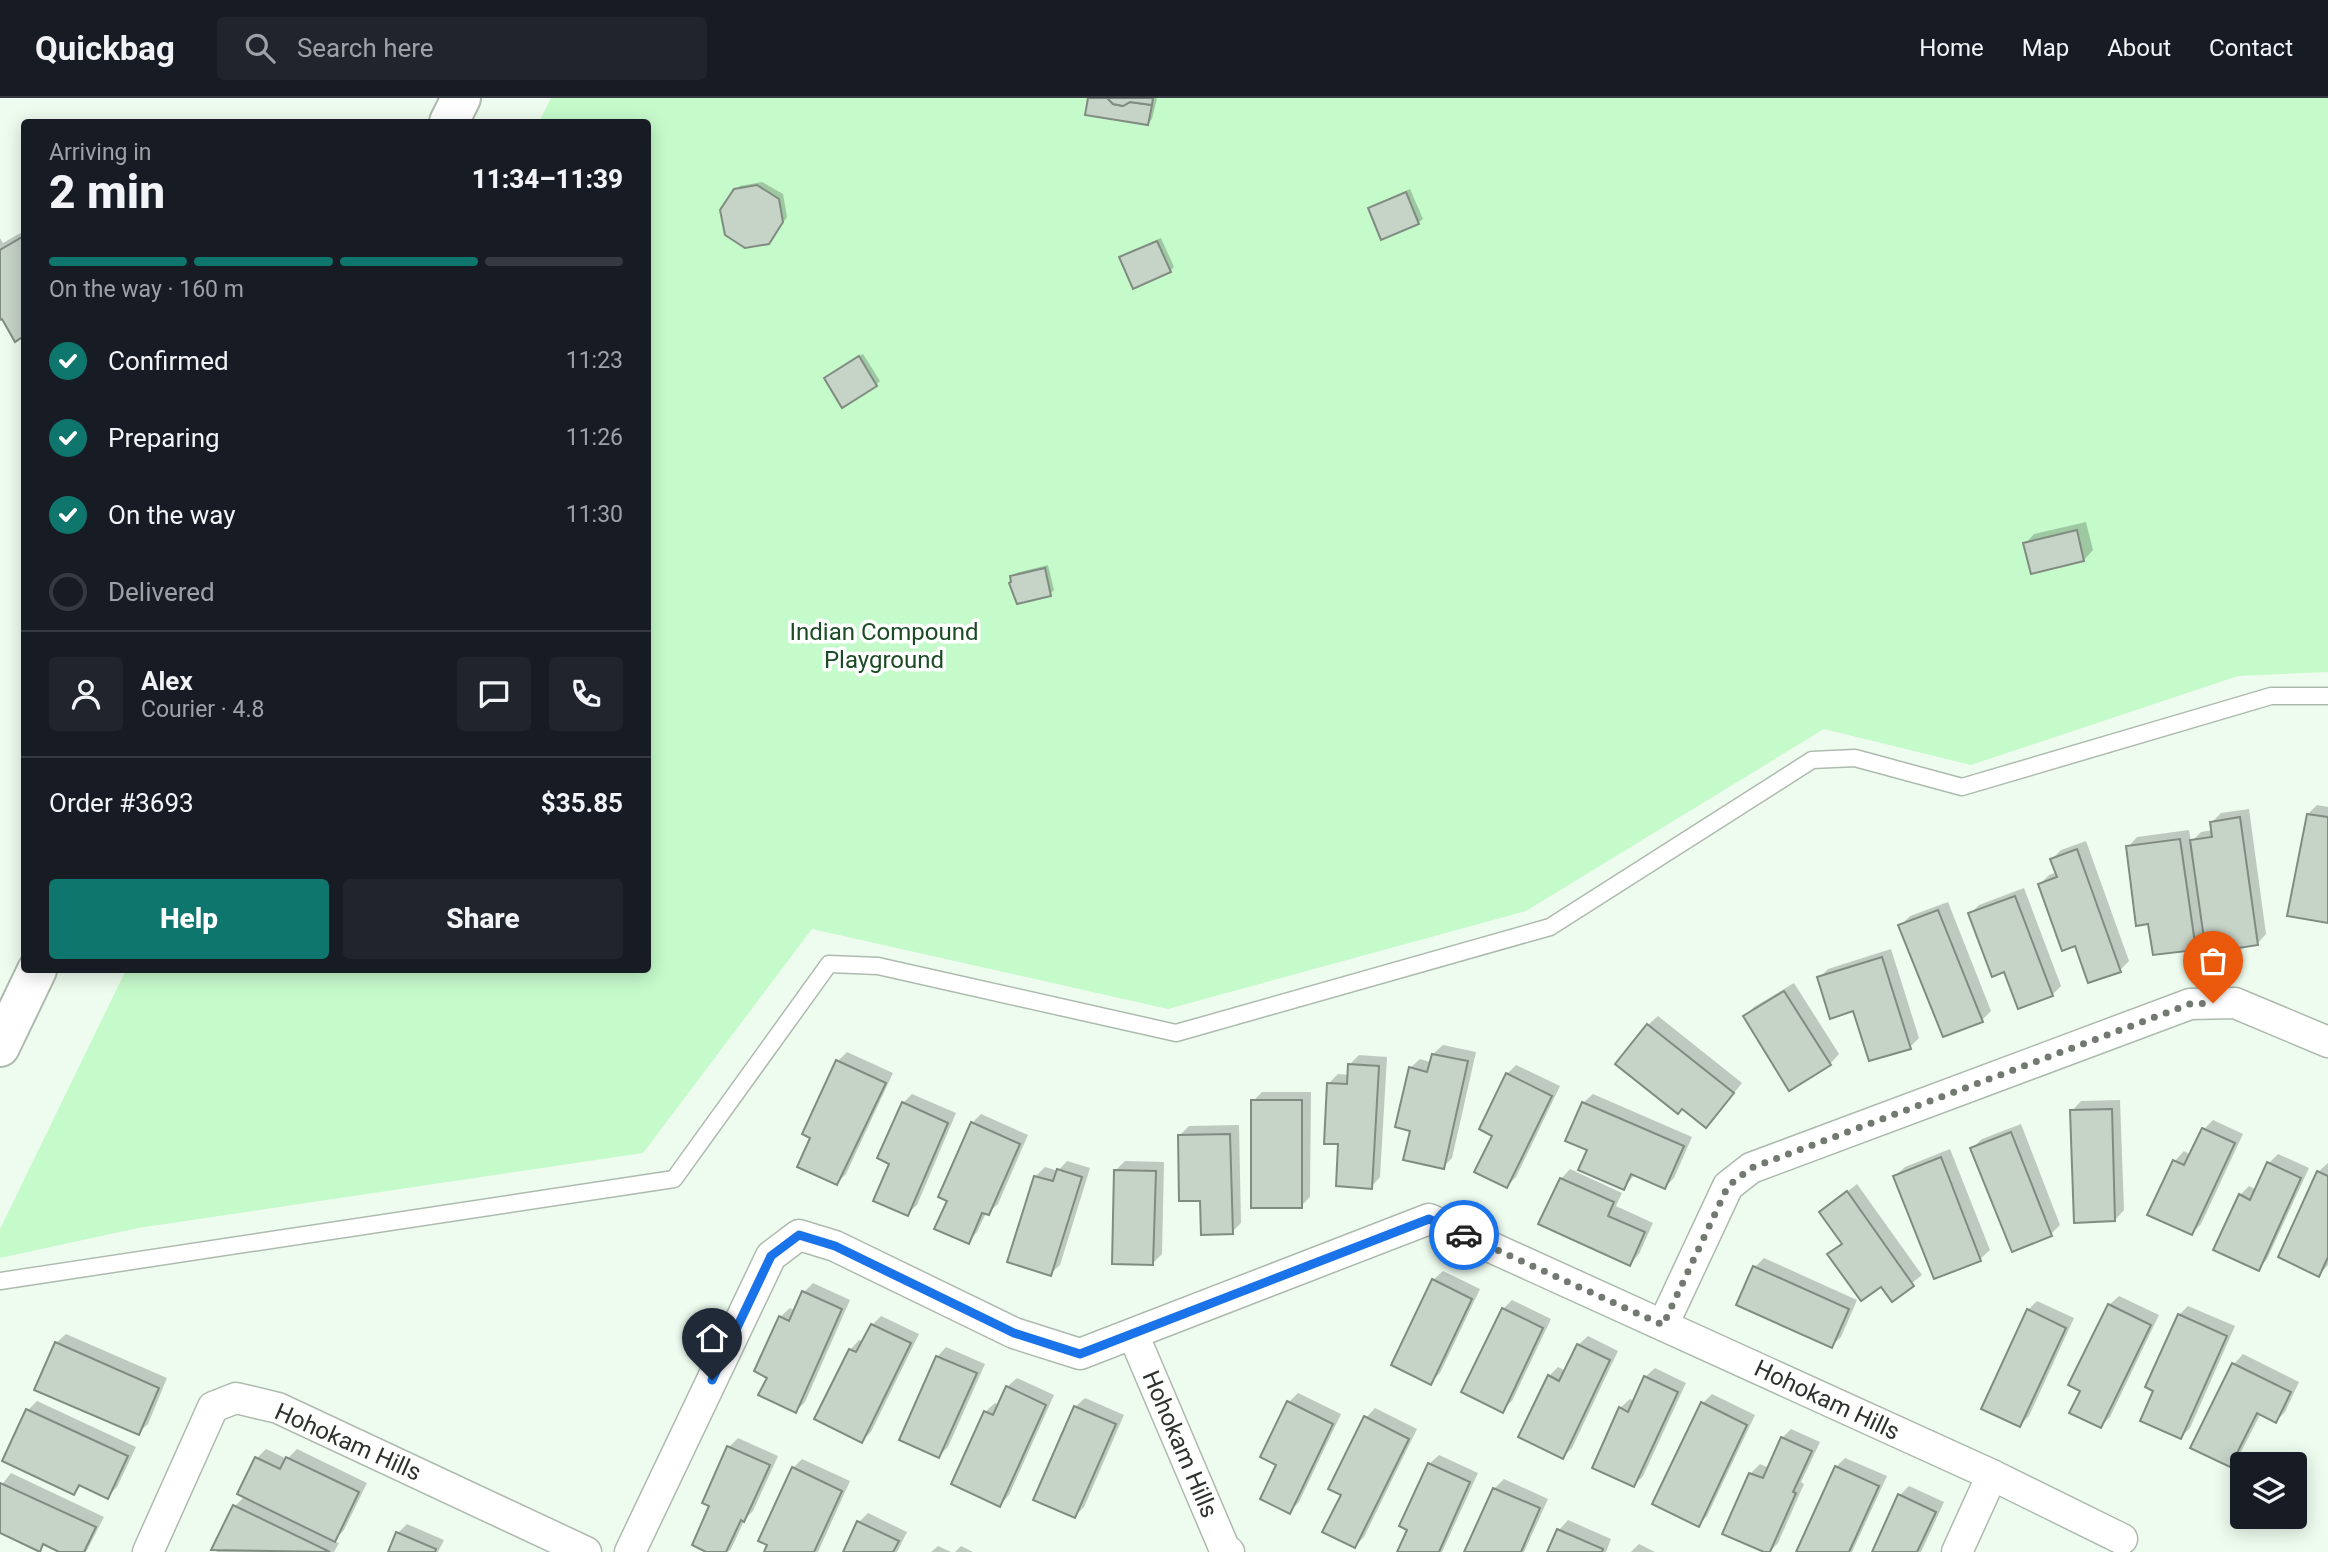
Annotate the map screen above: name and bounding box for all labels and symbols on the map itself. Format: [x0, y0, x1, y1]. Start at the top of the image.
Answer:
park label: Indian Compound Playground [790, 618, 978, 674]
pin [2183, 931, 2243, 1003]
courier [1429, 1200, 1499, 1270]
pin [682, 1308, 742, 1380]
street label: Hohokam Hills [1750, 1354, 1904, 1446]
street label: Hohokam Hills [1136, 1366, 1224, 1522]
street label: Hohokam Hills [271, 1397, 425, 1487]

